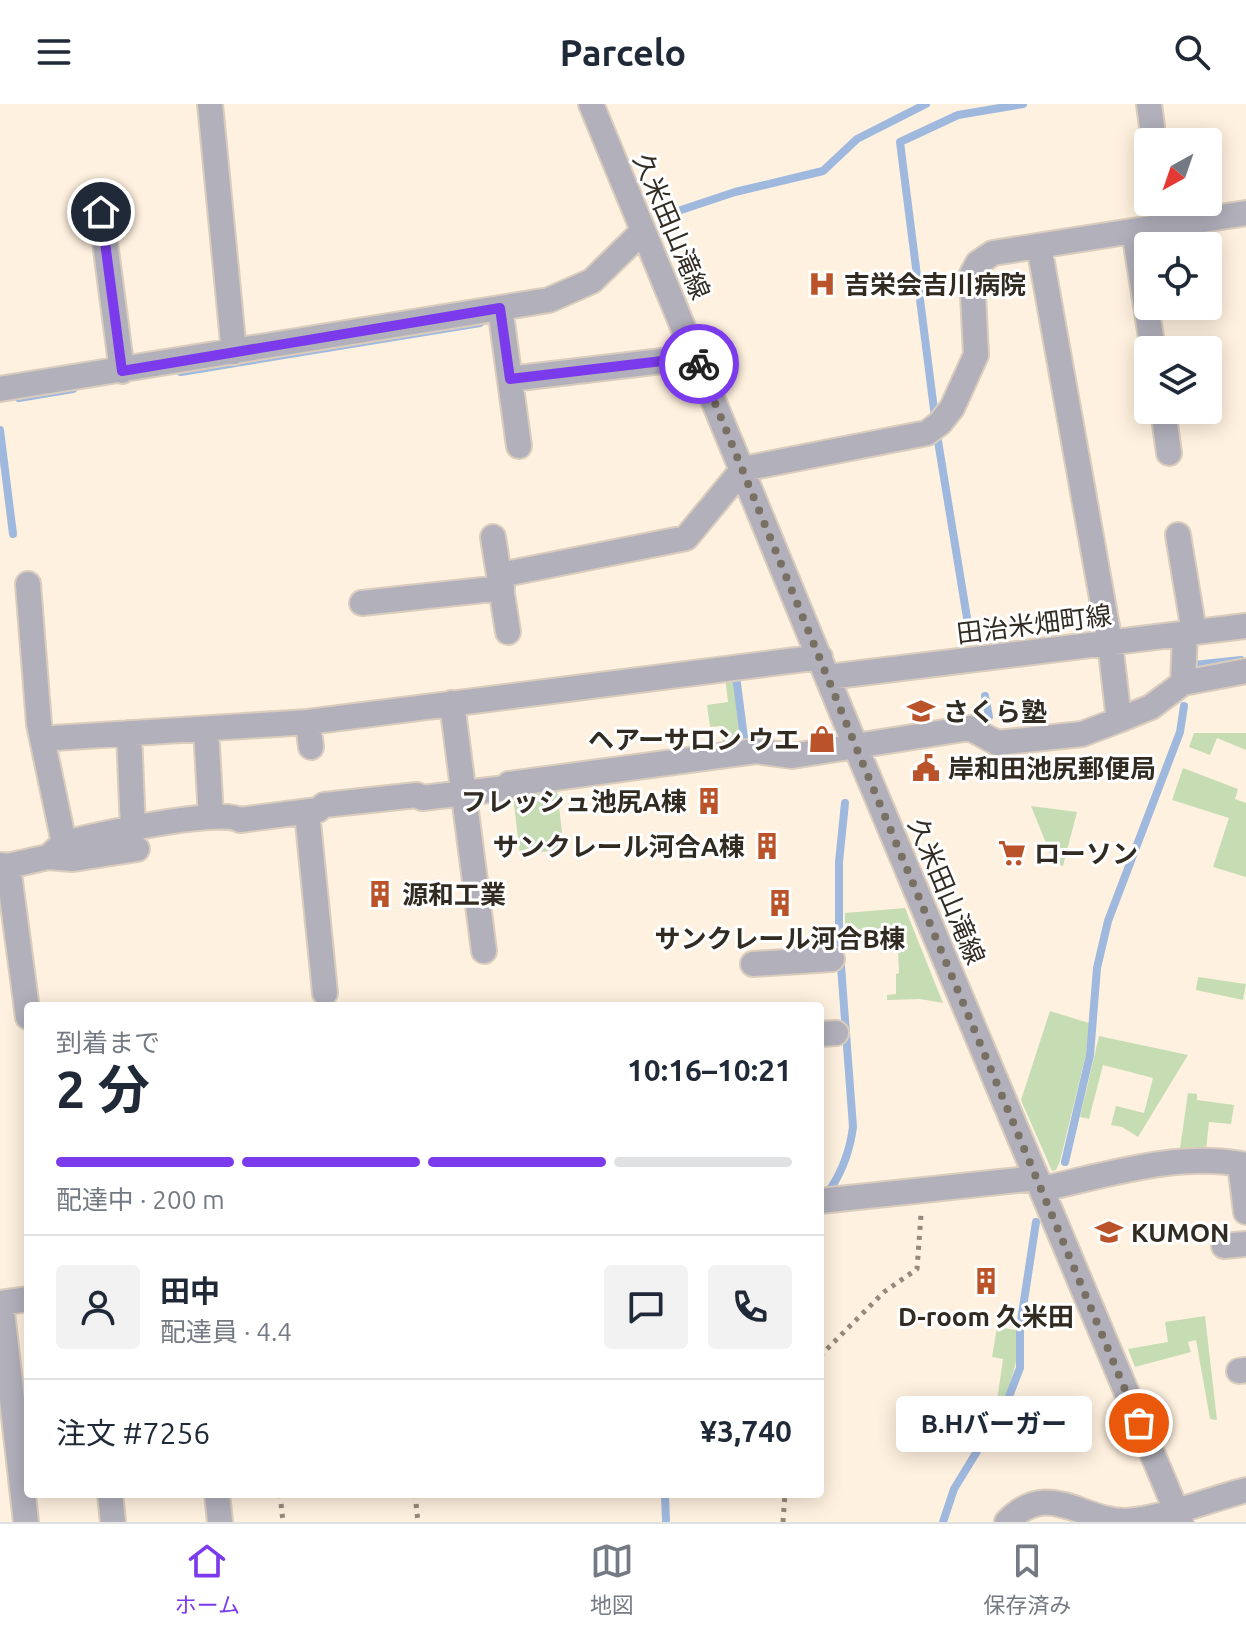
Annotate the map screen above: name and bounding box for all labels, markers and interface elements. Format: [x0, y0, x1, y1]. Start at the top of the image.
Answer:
icon: menu [32, 30, 76, 74]
icon: search [1170, 30, 1214, 74]
text: Parcelo [560, 32, 686, 73]
north arrow [1134, 128, 1222, 216]
map controls [1134, 128, 1222, 424]
street label: 久米田山滝線 [628, 149, 716, 303]
pin [67, 178, 135, 246]
icon: home [79, 190, 123, 234]
button: locate [1134, 232, 1222, 320]
hospital icon: 吉栄会吉川病院 [807, 269, 837, 299]
place label: 吉栄会吉川病院 [844, 270, 1026, 299]
courier [659, 324, 739, 404]
button: layers [1134, 336, 1222, 424]
icon: bike [677, 342, 721, 386]
street label: 田治米畑町線 [955, 600, 1113, 648]
school or university icon: さくら塾 [906, 696, 936, 726]
place label: さくら塾 [943, 697, 1047, 726]
shop icon: ヘアーサロン ウエ [807, 724, 837, 754]
place label: ヘアーサロン ウエ [588, 725, 800, 754]
public building icon: 岸和田池尻郵便局 [911, 753, 941, 783]
place label: 岸和田池尻郵便局 [948, 754, 1156, 783]
building icon: フレッシュ池尻A棟 [694, 786, 724, 816]
place label: フレッシュ池尻A棟 [461, 787, 687, 816]
street label: 久米田山滝線 [903, 814, 991, 968]
building icon: サンクレール河合A棟 [752, 831, 782, 861]
place label: サンクレール河合A棟 [493, 832, 745, 861]
supermarket icon: ローソン [997, 838, 1027, 868]
place label: ローソン [1034, 839, 1138, 868]
building icon: 源和工業 [365, 879, 395, 909]
place label: 源和工業 [402, 880, 506, 909]
building icon: サンクレール河合B棟 [765, 888, 795, 918]
place label: サンクレール河合B棟 [654, 924, 906, 953]
text: 到着まで [56, 1028, 160, 1057]
text: 10:16–10:21 [627, 1053, 792, 1087]
text: 2 分 [56, 1060, 150, 1118]
text: 配達中 · 200 m [56, 1185, 225, 1214]
school or university icon: KUMON [1094, 1217, 1124, 1247]
place label: KUMON [1131, 1218, 1230, 1247]
button: person [56, 1265, 140, 1349]
button: chat [604, 1265, 688, 1349]
button: phone [708, 1265, 792, 1349]
building icon: D-room 久米田 [971, 1266, 1001, 1296]
text: 田中 [160, 1274, 220, 1308]
place label: D-room 久米田 [898, 1302, 1074, 1331]
text: 配達員 · 4.4 [160, 1317, 292, 1346]
pin [1105, 1389, 1173, 1457]
callout: B.Hバーガー [895, 1395, 1091, 1451]
icon: bag [1117, 1401, 1161, 1445]
text: B.Hバーガー [921, 1409, 1067, 1438]
text: ¥3,740 [700, 1414, 792, 1448]
text: 注文 #7256 [56, 1416, 210, 1450]
tab: ホーム [175, 1539, 240, 1619]
tab: 地図 [590, 1539, 634, 1619]
tab: 保存済み [983, 1539, 1071, 1619]

